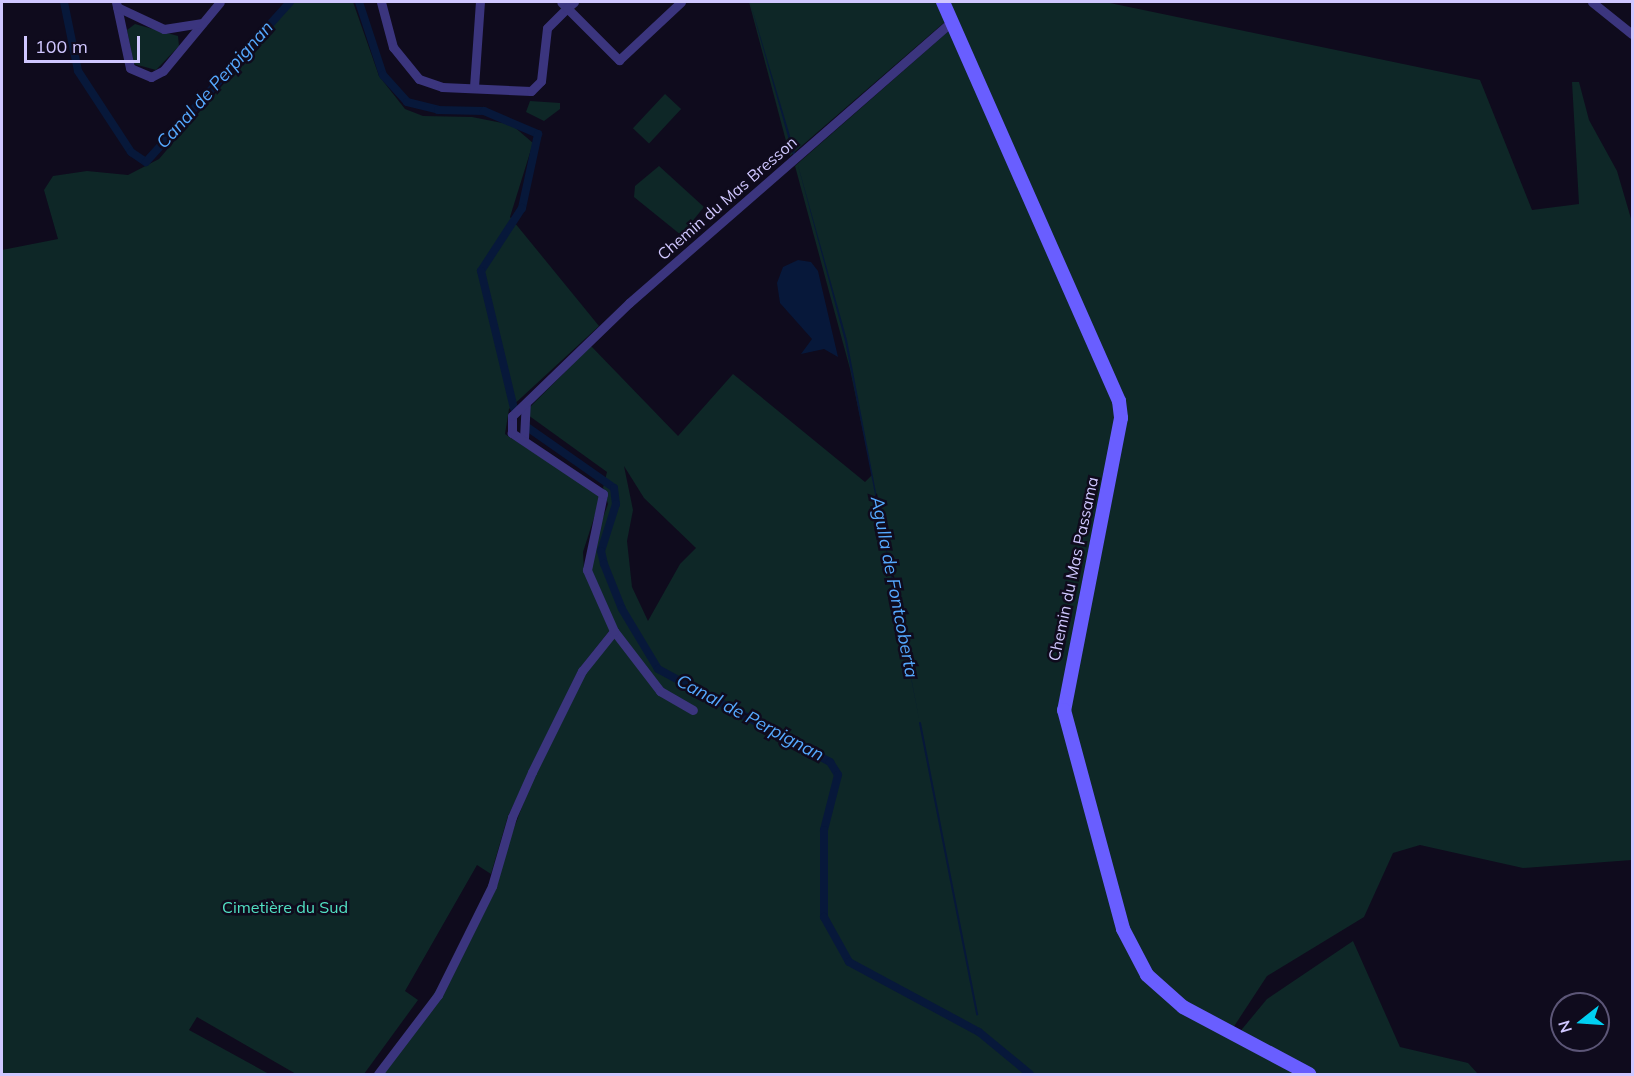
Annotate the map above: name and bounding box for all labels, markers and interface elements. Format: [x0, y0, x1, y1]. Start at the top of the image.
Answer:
water label: Canal de Perpignan [152, 17, 278, 153]
scale bar [27, 24, 142, 62]
text: 100 m [35, 35, 88, 58]
street label: Chemin du Mas Bresson [653, 132, 801, 264]
street label: Chemin du Mas Passama [1044, 475, 1102, 663]
water label: Agulla de Fontcoberta [866, 495, 922, 679]
water label: Canal de Perpignan [673, 670, 827, 766]
park label: Cimetière du Sud [222, 897, 348, 917]
north arrow [1550, 992, 1610, 1052]
text: N [1553, 1018, 1576, 1035]

